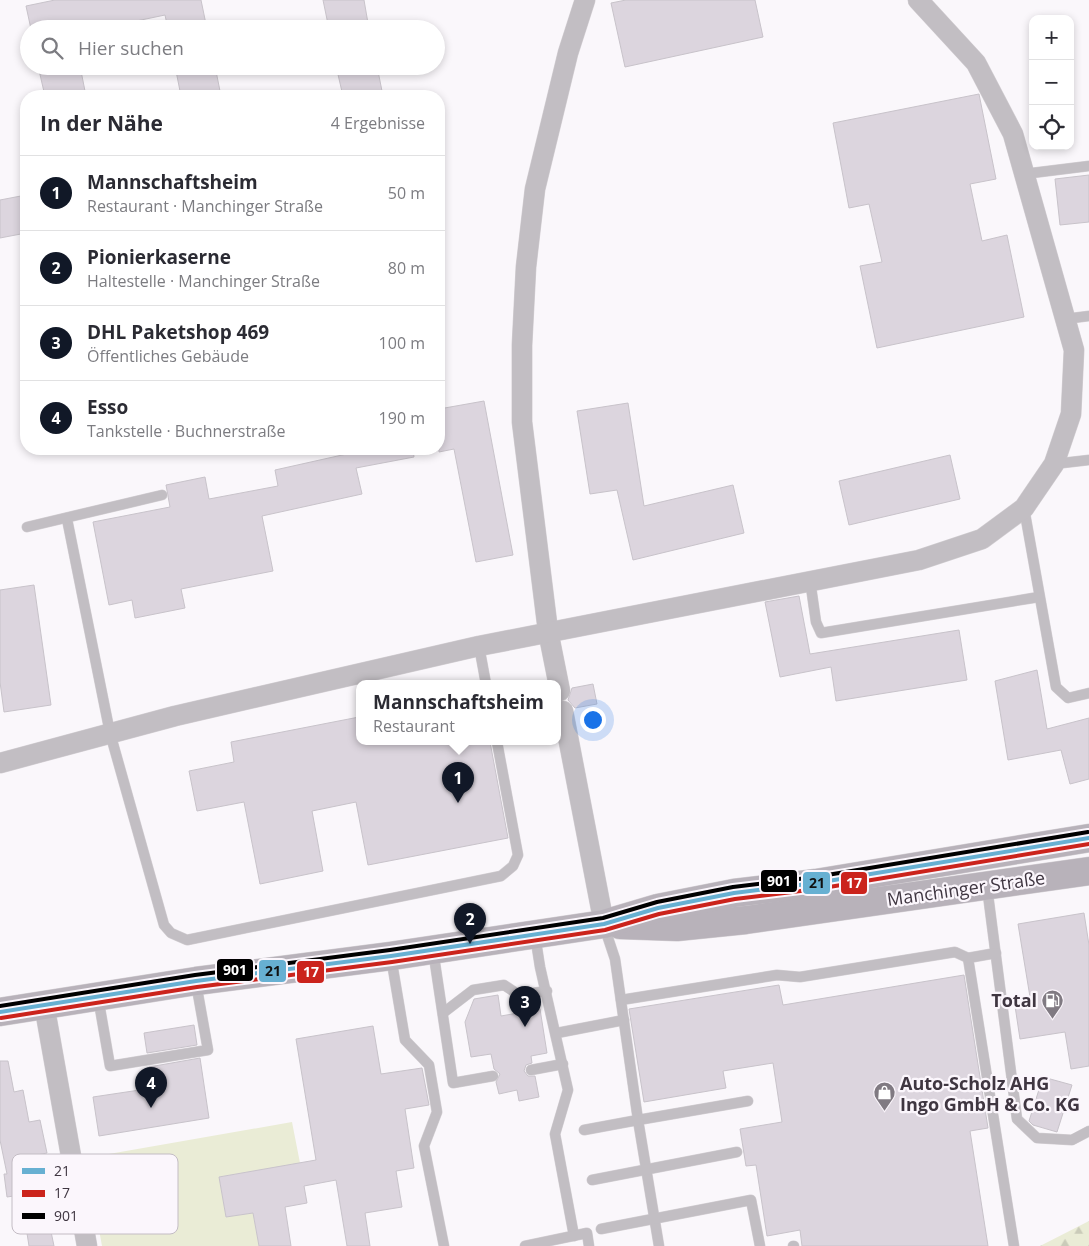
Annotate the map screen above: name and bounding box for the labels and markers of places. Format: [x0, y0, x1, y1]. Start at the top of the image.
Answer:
pin: 1 [442, 762, 474, 803]
pin: 2 [454, 903, 486, 944]
pin: 3 [509, 986, 541, 1027]
place label: Total [991, 988, 1037, 1012]
fuel station icon: Total [1041, 988, 1065, 1019]
pin: 4 [135, 1067, 167, 1108]
place label: Auto-Scholz AHG Ingo GmbH & Co. KG [900, 1071, 1080, 1116]
shop icon: Auto-Scholz AHG Ingo GmbH & Co. KG [872, 1081, 896, 1112]

